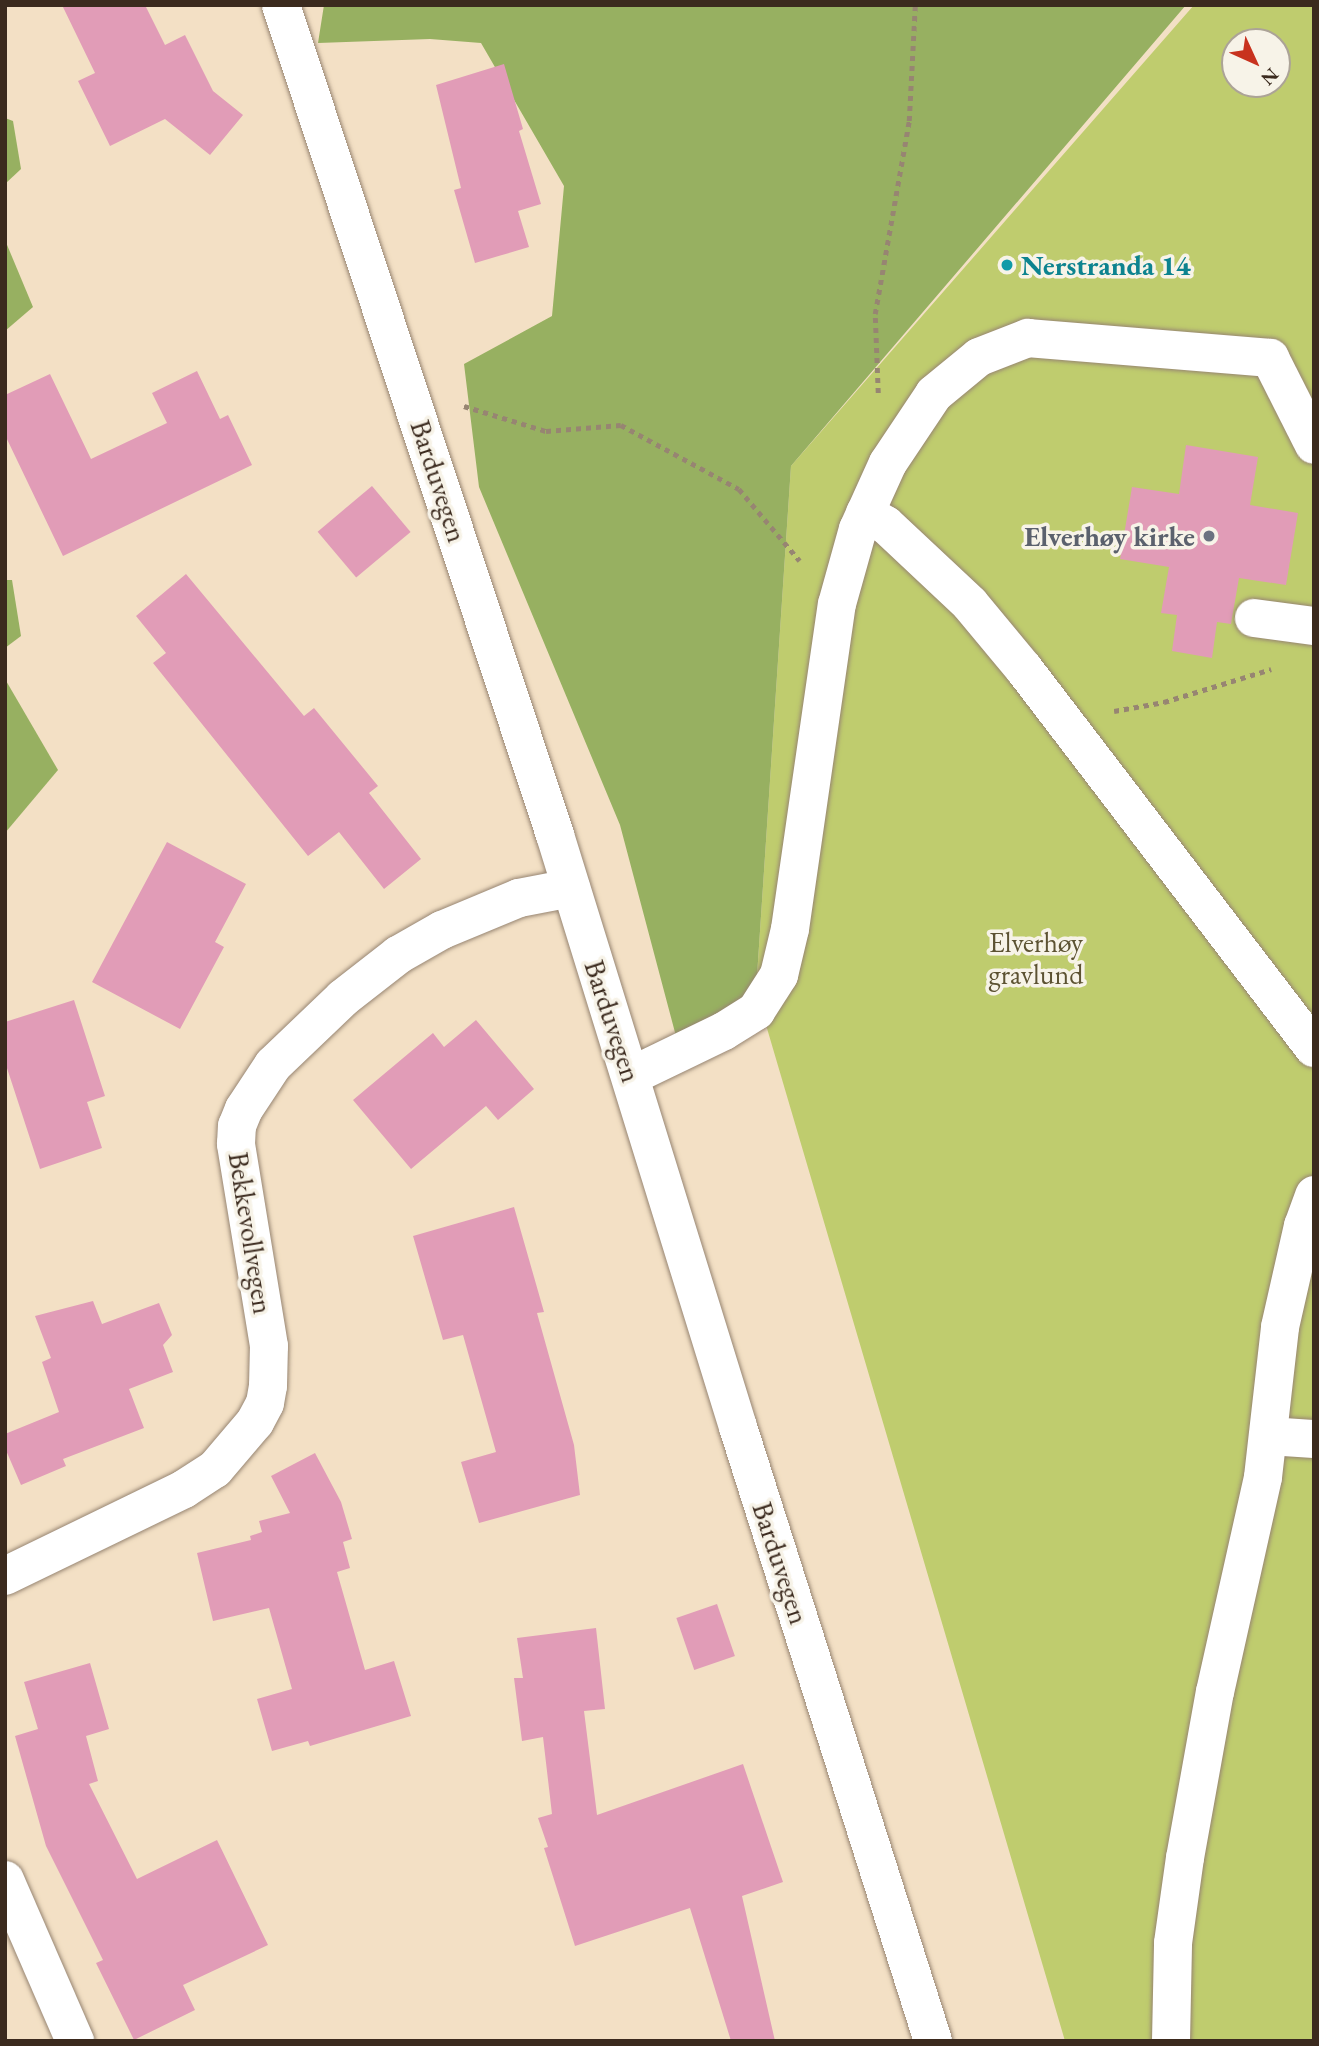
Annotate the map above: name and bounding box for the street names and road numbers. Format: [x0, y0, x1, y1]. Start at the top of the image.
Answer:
street label: Barduvegen [404, 416, 474, 546]
street label: Barduvegen [578, 956, 648, 1086]
street label: Bekkevollvegen [222, 1150, 280, 1316]
street label: Barduvegen [746, 1498, 816, 1628]

